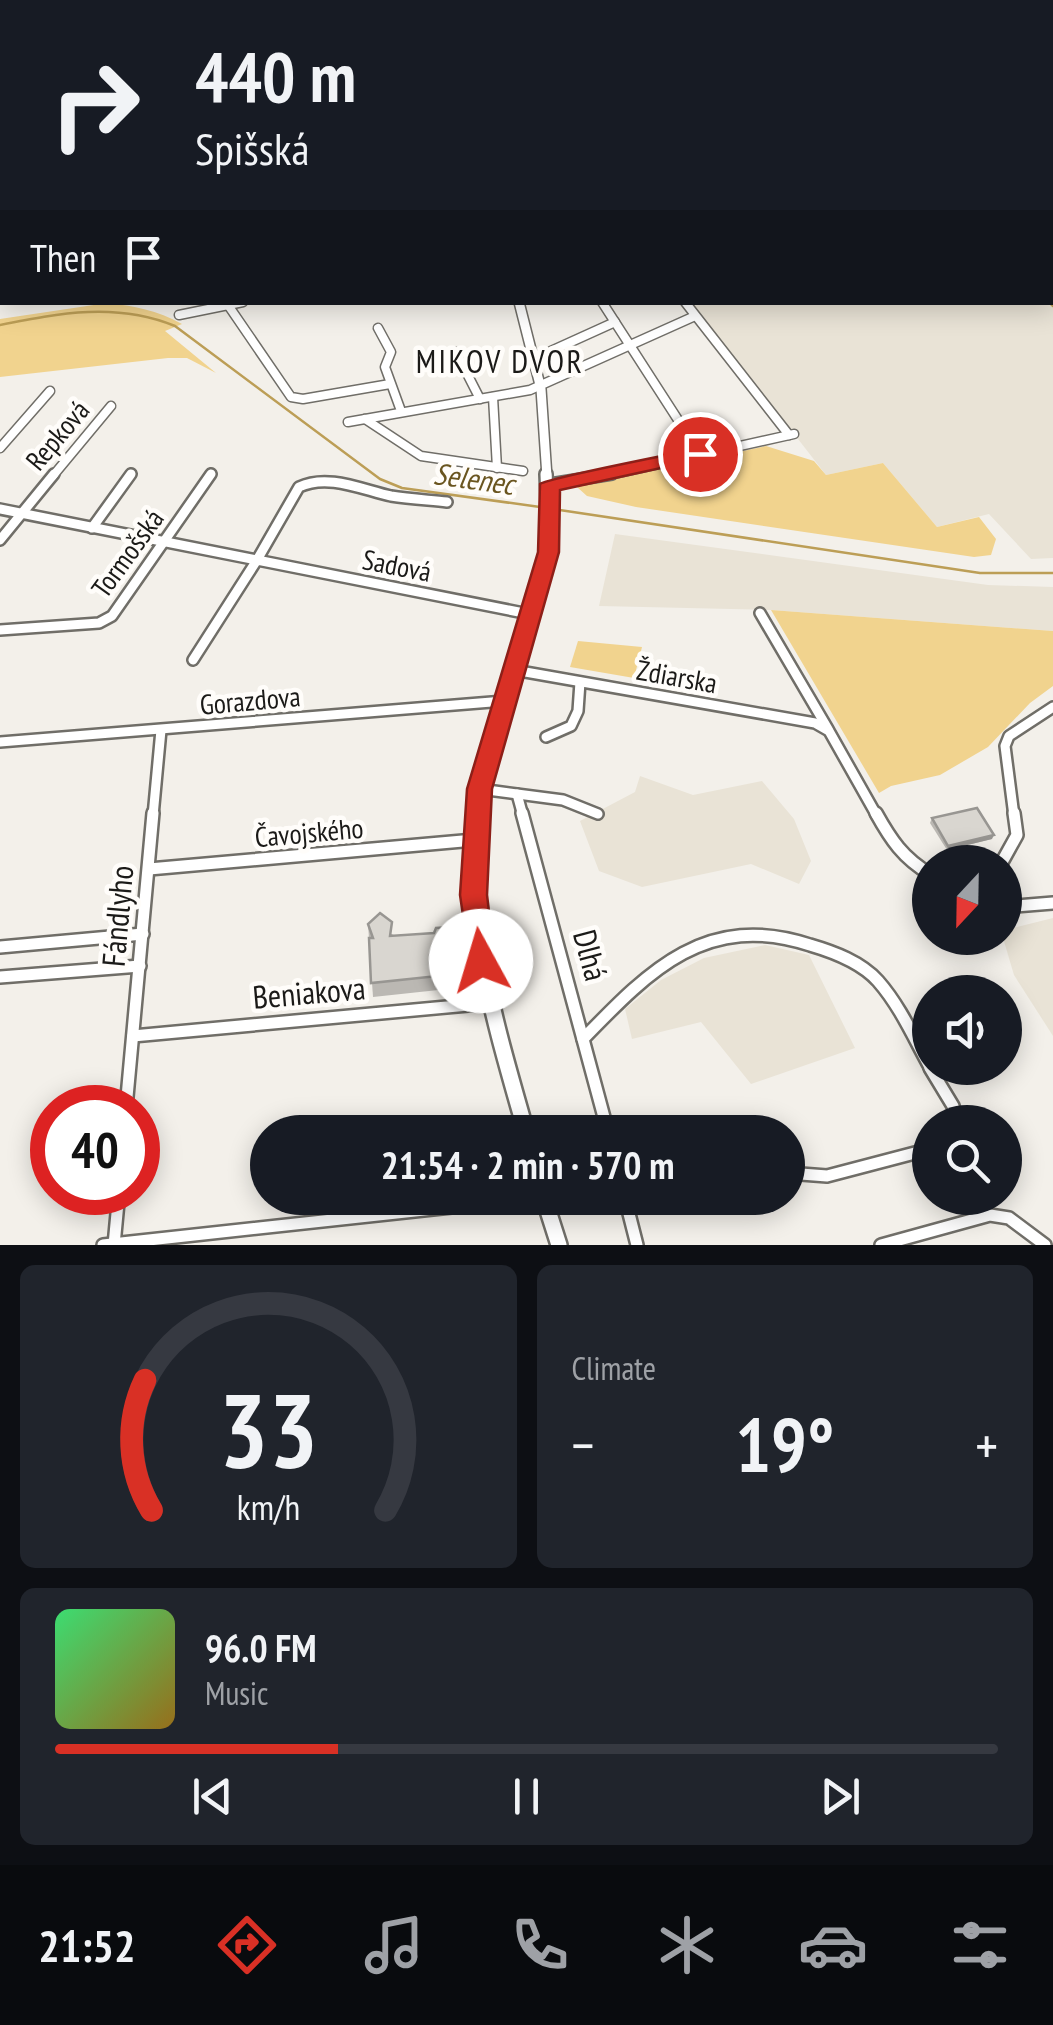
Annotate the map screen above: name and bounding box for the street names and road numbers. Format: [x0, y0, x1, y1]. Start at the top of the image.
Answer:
street label: Repková [17, 392, 97, 478]
street label: Tormošská [82, 501, 172, 605]
street label: Sadová [360, 540, 434, 590]
street label: Ždiarska [634, 651, 720, 701]
street label: Gorazdova [198, 677, 302, 723]
street label: Čavojského [253, 809, 365, 855]
street label: Fándlyho [92, 864, 142, 968]
street label: Dlhá [564, 925, 618, 985]
street label: Beniakova [251, 966, 367, 1018]

